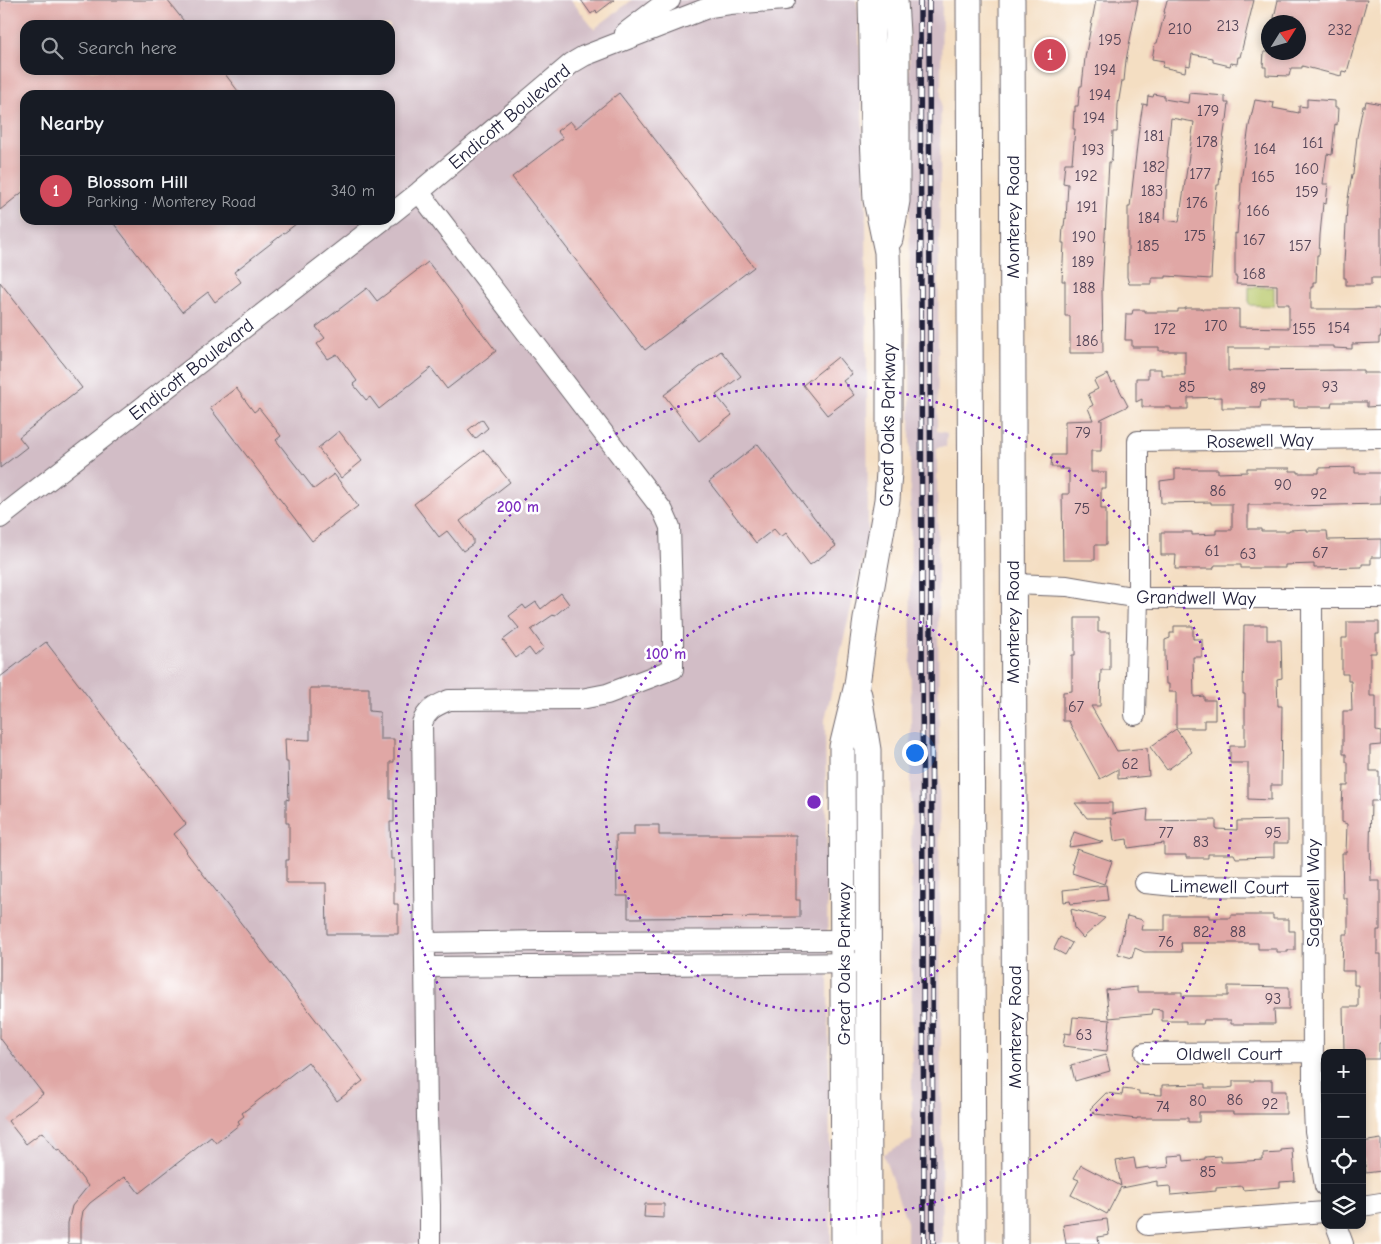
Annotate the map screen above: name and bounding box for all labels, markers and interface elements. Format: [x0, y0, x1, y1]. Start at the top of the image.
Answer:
north arrow [1261, 15, 1306, 60]
house number: 213 [1217, 17, 1239, 35]
search box [20, 20, 395, 75]
house number: 210 [1168, 20, 1192, 38]
house number: 232 [1328, 21, 1352, 39]
house number: 195 [1098, 31, 1122, 49]
icon: search [38, 34, 66, 62]
pin: 1 [1034, 36, 1066, 74]
text: Search here [78, 37, 177, 59]
street label: Endicott Boulevard [444, 59, 575, 174]
house number: 194 [1094, 61, 1116, 79]
house number: 194 [1089, 86, 1111, 104]
house number: 179 [1197, 102, 1219, 120]
house number: 194 [1083, 109, 1105, 127]
text: Nearby [40, 111, 104, 135]
house number: 181 [1144, 127, 1164, 145]
house number: 178 [1196, 133, 1218, 151]
house number: 161 [1302, 134, 1324, 152]
house number: 164 [1254, 140, 1276, 158]
house number: 193 [1082, 141, 1104, 159]
street label: Monterey Road [1002, 155, 1024, 279]
house number: 182 [1143, 158, 1165, 176]
house number: 160 [1295, 160, 1319, 178]
house number: 177 [1189, 165, 1211, 183]
house number: 192 [1074, 167, 1098, 185]
house number: 165 [1251, 168, 1275, 186]
text: Blossom Hill [87, 171, 188, 193]
text: 1 [53, 182, 59, 200]
text: 340 m [331, 182, 375, 200]
house number: 183 [1141, 182, 1163, 200]
house number: 159 [1295, 183, 1319, 201]
text: Parking · Monterey Road [87, 193, 256, 211]
house number: 176 [1186, 194, 1208, 212]
house number: 191 [1076, 198, 1098, 216]
house number: 166 [1246, 202, 1270, 220]
house number: 184 [1138, 209, 1160, 227]
house number: 175 [1184, 227, 1206, 245]
house number: 190 [1072, 228, 1096, 246]
house number: 167 [1243, 231, 1266, 249]
house number: 185 [1136, 237, 1160, 255]
house number: 157 [1289, 237, 1312, 255]
house number: 189 [1071, 253, 1095, 271]
house number: 168 [1242, 265, 1266, 283]
house number: 188 [1073, 279, 1095, 297]
street label: Endicott Boulevard [125, 314, 258, 425]
house number: 170 [1204, 317, 1228, 335]
house number: 154 [1328, 319, 1350, 337]
house number: 172 [1154, 320, 1176, 338]
house number: 155 [1292, 320, 1316, 338]
house number: 186 [1075, 332, 1099, 350]
street label: Great Oaks Parkway [876, 343, 900, 507]
house number: 85 [1179, 378, 1195, 396]
house number: 93 [1322, 378, 1338, 396]
house number: 89 [1250, 379, 1266, 397]
house number: 79 [1075, 424, 1091, 442]
street label: Rosewell Way [1206, 429, 1314, 453]
house number: 90 [1274, 476, 1292, 494]
house number: 86 [1210, 482, 1226, 500]
house number: 92 [1311, 485, 1327, 503]
text: 200 m [497, 498, 539, 516]
house number: 75 [1074, 500, 1090, 518]
house number: 61 [1204, 542, 1220, 560]
house number: 67 [1312, 544, 1329, 562]
house number: 63 [1240, 545, 1256, 563]
street label: Monterey Road [1002, 560, 1024, 684]
street label: Grandwell Way [1136, 586, 1257, 610]
text: 100 m [646, 645, 686, 663]
house number: 67 [1068, 698, 1085, 716]
your location [902, 740, 928, 766]
house number: 62 [1121, 755, 1139, 773]
centre of rings [805, 793, 823, 811]
house number: 77 [1158, 824, 1174, 842]
house number: 95 [1264, 824, 1282, 842]
house number: 83 [1193, 833, 1209, 851]
street label: Sagewell Way [1302, 838, 1324, 947]
street label: Limewell Court [1169, 875, 1289, 899]
street label: Great Oaks Parkway [833, 882, 855, 1046]
house number: 82 [1193, 923, 1209, 941]
house number: 88 [1230, 923, 1246, 941]
house number: 76 [1158, 933, 1174, 951]
street label: Monterey Road [1004, 965, 1026, 1089]
house number: 93 [1265, 990, 1281, 1008]
house number: 63 [1076, 1026, 1092, 1044]
street label: Oldwell Court [1176, 1043, 1283, 1065]
map controls [1321, 1049, 1366, 1229]
button: + [1321, 1049, 1366, 1094]
house number: 86 [1227, 1091, 1243, 1109]
house number: 80 [1189, 1092, 1207, 1110]
button: − [1321, 1094, 1366, 1139]
house number: 92 [1262, 1095, 1278, 1113]
house number: 74 [1156, 1098, 1170, 1116]
button: locate [1321, 1139, 1366, 1184]
house number: 85 [1200, 1163, 1216, 1181]
button: layers [1321, 1184, 1366, 1229]

